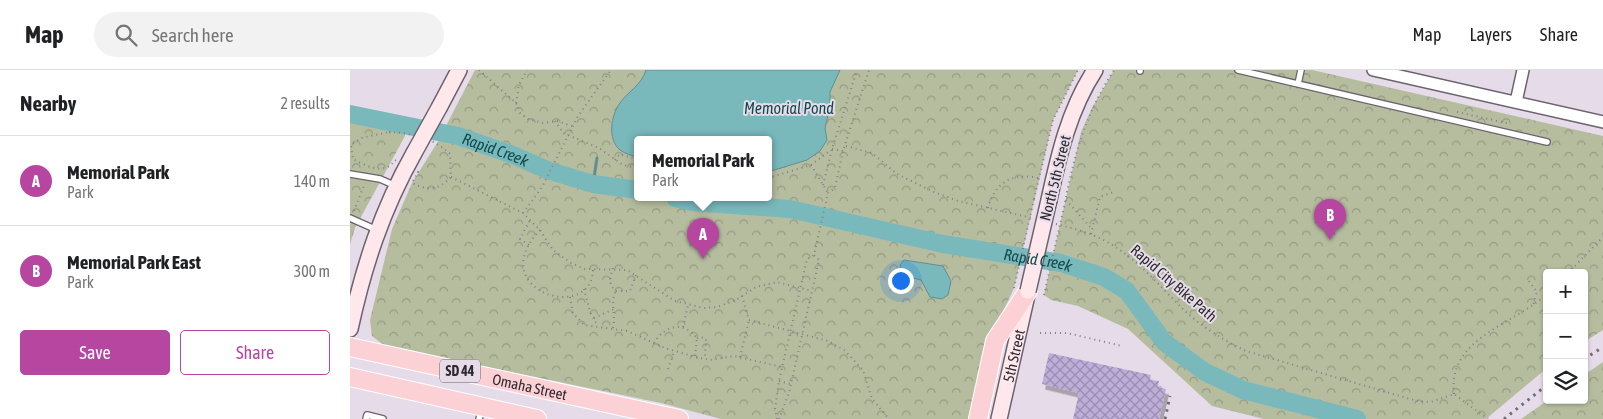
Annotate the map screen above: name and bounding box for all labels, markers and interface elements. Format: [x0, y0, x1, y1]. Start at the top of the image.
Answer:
search box [94, 12, 444, 57]
text: Map [25, 21, 64, 48]
icon: search [112, 21, 140, 49]
text: Search here [152, 24, 234, 46]
text: Map [1412, 24, 1441, 45]
text: Layers [1469, 24, 1512, 45]
text: Share [1540, 24, 1578, 45]
text: Nearby [20, 91, 76, 115]
text: 2 results [280, 94, 330, 112]
water label: Memorial Pond [744, 99, 834, 117]
water label: Rapid Creek [460, 129, 532, 170]
street label: North 5th Street [1036, 134, 1074, 222]
popup [634, 136, 772, 201]
text: Memorial Park [652, 149, 754, 171]
text: Memorial Park [67, 161, 169, 183]
text: Park [652, 171, 679, 189]
text: A [32, 172, 40, 190]
text: 140 m [294, 172, 330, 190]
text: Park [67, 183, 94, 201]
pin: B [1314, 199, 1346, 240]
pin: A [687, 218, 719, 259]
street label: Rapid City Bike Path [1128, 241, 1220, 325]
water label: Rapid Creek [1002, 245, 1076, 275]
text: Memorial Park East [67, 251, 201, 273]
text: B [32, 262, 40, 280]
text: 300 m [294, 262, 330, 280]
your location [888, 268, 914, 294]
map controls [1543, 269, 1588, 404]
button: + [1543, 269, 1588, 314]
text: Park [67, 273, 94, 291]
button: − [1543, 314, 1588, 359]
street label: 5th Street [999, 328, 1028, 384]
button: Save [20, 330, 170, 375]
button: Share [180, 330, 330, 375]
button: layers [1543, 359, 1588, 404]
road number: SD 44 [440, 360, 480, 382]
street label: Omaha Street [491, 370, 569, 403]

